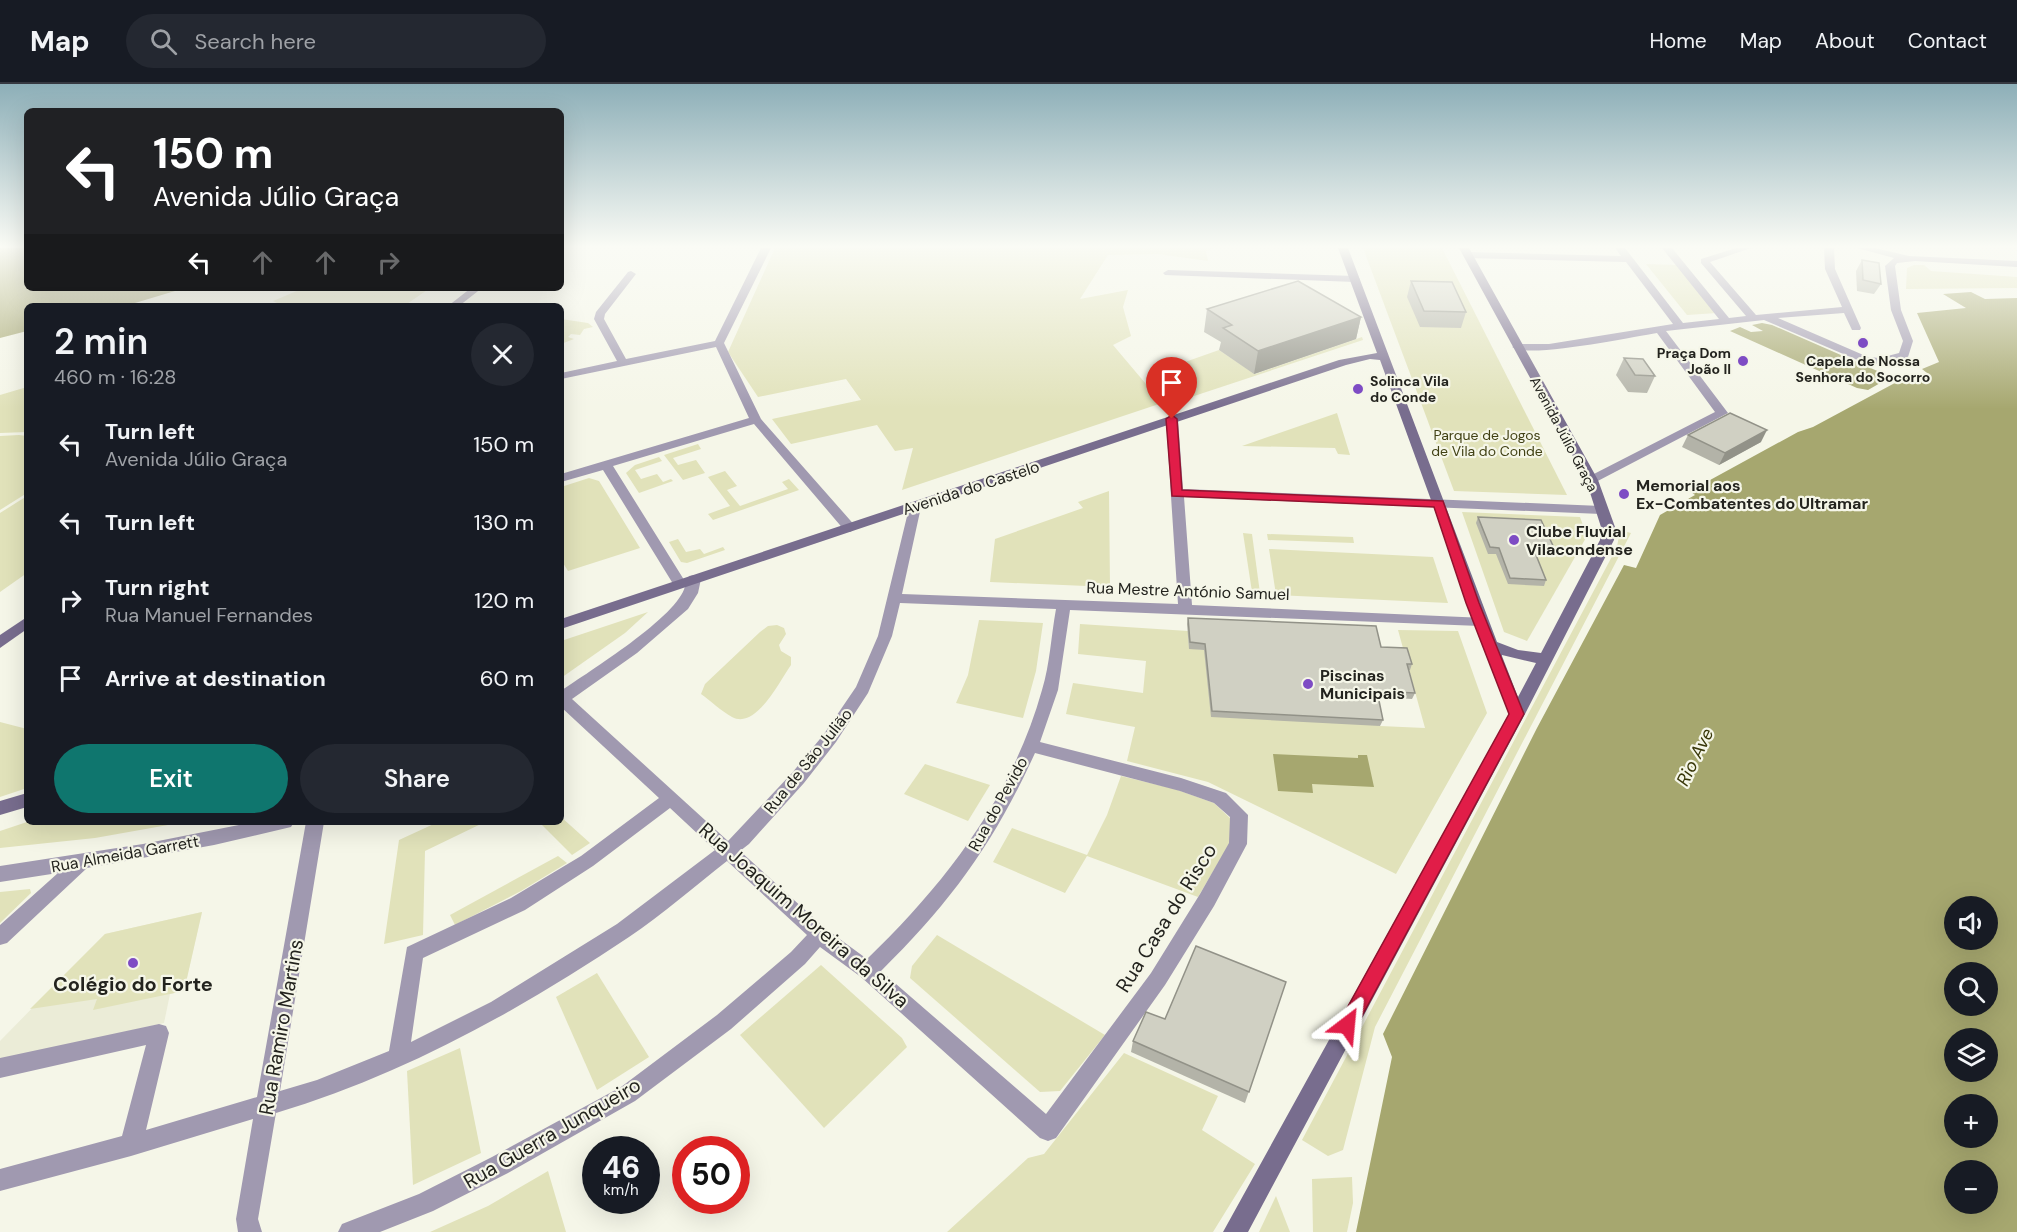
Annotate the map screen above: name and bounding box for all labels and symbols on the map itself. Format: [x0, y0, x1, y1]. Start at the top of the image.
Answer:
marker: Capela de Nossa Senhora do Socorro [1856, 336, 1870, 350]
place label: Praça Dom João II [1657, 344, 1731, 378]
place label: Capela de Nossa Senhora do Socorro [1796, 352, 1930, 386]
marker: Praça Dom João II [1736, 354, 1750, 368]
pin [1146, 357, 1197, 419]
place label: Solinca Vila do Conde [1370, 372, 1449, 406]
street label: Avenida Júlio Graça [1526, 373, 1602, 495]
marker: Solinca Vila do Conde [1351, 382, 1365, 396]
park label: Parque de Jogos de Vila do Conde [1431, 426, 1543, 460]
street label: Avenida do Castelo [900, 456, 1042, 520]
place label: Memorial aos Ex-Combatentes do Ultramar [1636, 475, 1868, 514]
marker: Memorial aos Ex-Combatentes do Ultramar [1617, 487, 1631, 501]
place label: Clube Fluvial Vilacondense [1526, 521, 1633, 560]
marker: Clube Fluvial Vilacondense [1507, 533, 1521, 547]
street label: Rua Mestre António Samuel [1086, 577, 1290, 605]
place label: Piscinas Municipais [1320, 665, 1405, 704]
marker: Piscinas Municipais [1301, 677, 1315, 691]
street label: Rua de São Julião [759, 704, 857, 818]
water label: Rio Ave [1671, 724, 1719, 790]
street label: Rua do Pevido [963, 753, 1033, 855]
street label: Rua Joaquim Moreira da Silva [693, 817, 915, 1013]
street label: Rua Almeida Garrett [49, 831, 201, 877]
street label: Rua Casa do Risco [1110, 839, 1222, 997]
street label: Rua Ramiro Martins [253, 937, 309, 1117]
marker: Colégio do Forte [126, 956, 140, 970]
place label: Colégio do Forte [53, 971, 213, 997]
position arrow [1315, 993, 1379, 1057]
street label: Rua Guerra Junqueiro [459, 1072, 645, 1194]
speed limit sign: 50 [672, 1136, 750, 1214]

